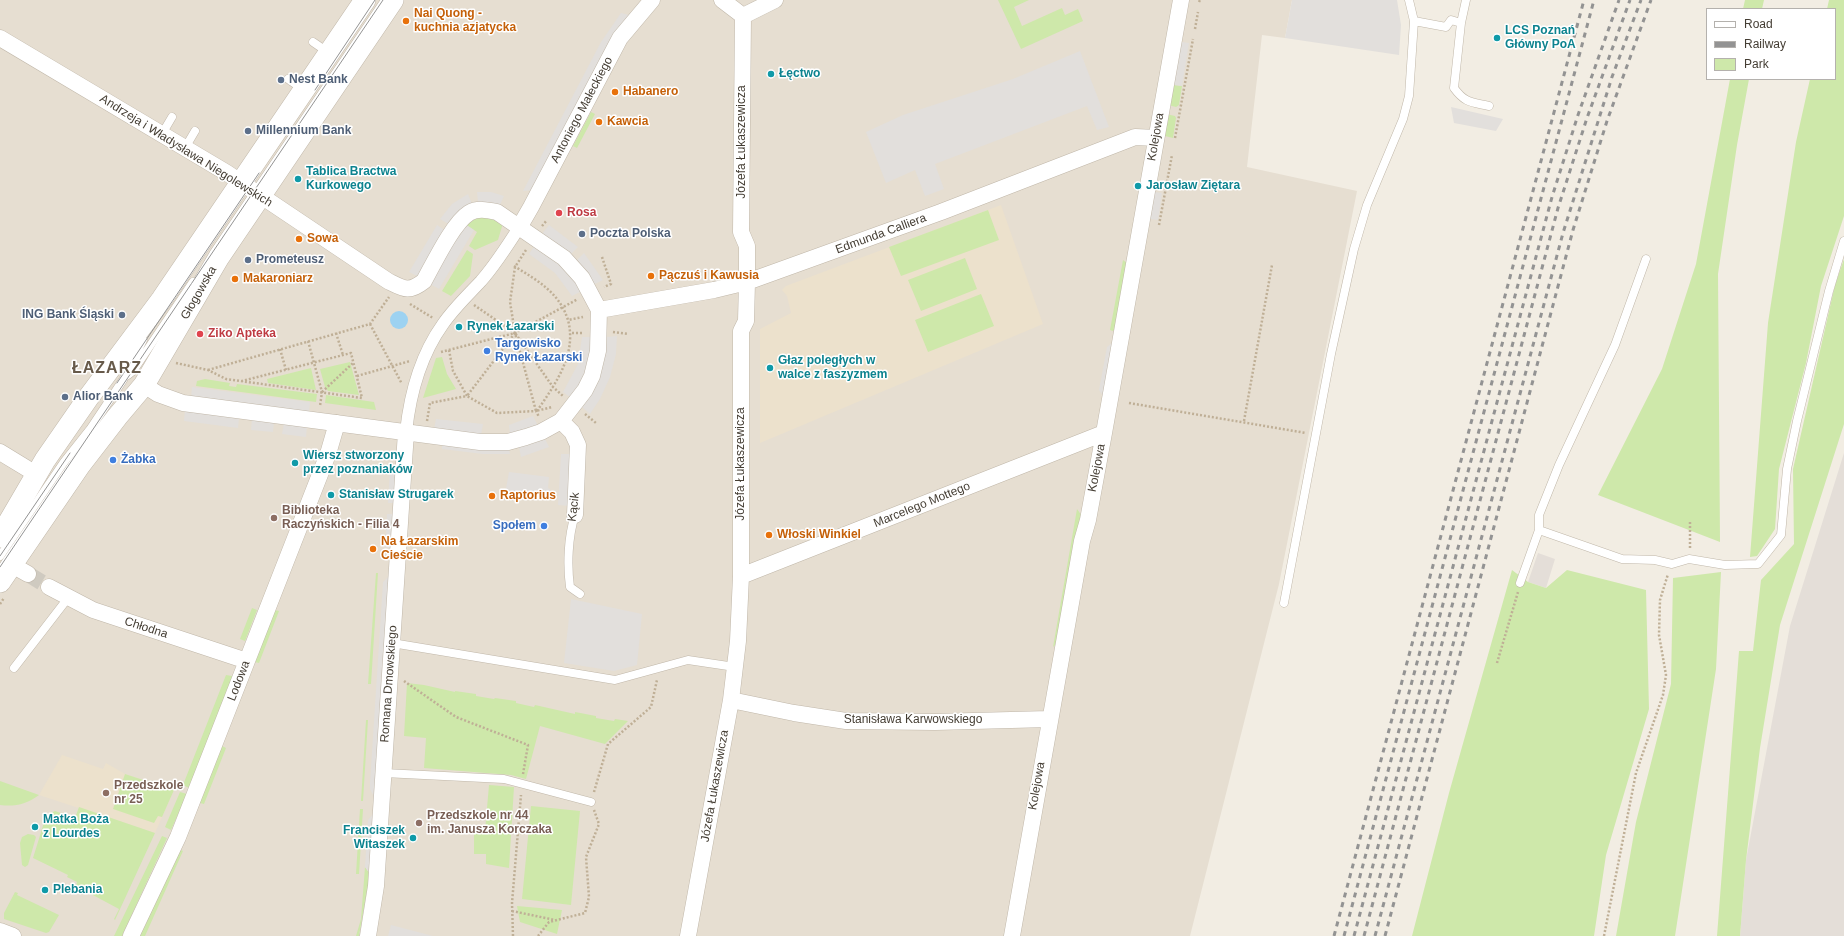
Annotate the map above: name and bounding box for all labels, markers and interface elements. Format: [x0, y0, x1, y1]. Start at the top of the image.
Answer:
place label: Nai Quong - kuchnia azjatycka [414, 7, 516, 35]
legend [1706, 8, 1836, 80]
marker: Nai Quong - kuchnia azjatycka [401, 16, 411, 26]
text: Road [1744, 17, 1773, 31]
place label: LCS Poznań Główny PoA [1505, 24, 1576, 52]
marker: LCS Poznań Główny PoA [1492, 33, 1502, 43]
text: Railway [1744, 37, 1786, 51]
street label: Antoniego Małeckiego [548, 54, 616, 166]
text: Park [1744, 57, 1769, 71]
place label: Łęctwo [779, 67, 820, 81]
marker: Łęctwo [766, 69, 776, 79]
place label: Nest Bank [289, 73, 348, 87]
marker: Nest Bank [276, 75, 286, 85]
place label: Habanero [623, 85, 678, 99]
street label: Józefa Łukaszewicza [735, 85, 749, 199]
marker: Habanero [610, 87, 620, 97]
street label: Andrzeja i Władysława Niegolewskich [97, 92, 275, 210]
street label: Kolejowa [1145, 112, 1167, 162]
place label: Kawcia [607, 115, 648, 129]
marker: Kawcia [594, 117, 604, 127]
place label: Millennium Bank [256, 124, 351, 138]
marker: Millennium Bank [243, 126, 253, 136]
place label: Tablica Bractwa Kurkowego [306, 165, 396, 193]
marker: Tablica Bractwa Kurkowego [293, 174, 303, 184]
place label: Jarosław Ziętara [1146, 179, 1240, 193]
marker: Jarosław Ziętara [1133, 181, 1143, 191]
place label: Rosa [567, 206, 596, 220]
marker: Rosa [554, 208, 564, 218]
street label: Edmunda Calliera [834, 211, 928, 257]
place label: Poczta Polska [590, 227, 671, 241]
marker: Poczta Polska [577, 229, 587, 239]
place label: Sowa [307, 232, 338, 246]
marker: Sowa [294, 234, 304, 244]
place label: Prometeusz [256, 253, 324, 267]
marker: Prometeusz [243, 255, 253, 265]
street label: Głogowska [178, 264, 220, 322]
place label: Pączuś i Kawusia [659, 269, 759, 283]
marker: Pączuś i Kawusia [646, 271, 656, 281]
place label: Makaroniarz [243, 272, 313, 286]
marker: Makaroniarz [230, 274, 240, 284]
place label: ING Bank Śląski [22, 308, 114, 322]
marker: ING Bank Śląski [117, 310, 127, 320]
place label: Rynek Łazarski [467, 320, 554, 334]
marker: Rynek Łazarski [454, 322, 464, 332]
place label: Ziko Apteka [208, 327, 276, 341]
marker: Ziko Apteka [195, 329, 205, 339]
place label: Targowisko Rynek Łazarski [495, 337, 582, 365]
marker: Targowisko Rynek Łazarski [482, 346, 492, 356]
place label: Głaz poległych w walce z faszyzmem [778, 354, 887, 382]
district label: ŁAZARZ [72, 359, 142, 379]
marker: Głaz poległych w walce z faszyzmem [765, 363, 775, 373]
place label: Alior Bank [73, 390, 133, 404]
marker: Alior Bank [60, 392, 70, 402]
street label: Józefa Łukaszewicza [734, 407, 748, 521]
street label: Kolejowa [1085, 443, 1109, 493]
place label: Wiersz stworzony przez poznaniaków [303, 449, 412, 477]
place label: Żabka [121, 453, 156, 467]
marker: Żabka [108, 455, 118, 465]
marker: Wiersz stworzony przez poznaniaków [290, 458, 300, 468]
street label: Marcelego Mottego [872, 479, 972, 531]
place label: Stanisław Strugarek [339, 488, 454, 502]
place label: Raptorius [500, 489, 556, 503]
marker: Stanisław Strugarek [326, 490, 336, 500]
marker: Raptorius [487, 491, 497, 501]
street label: Kącik [565, 492, 583, 522]
place label: Biblioteka Raczyńskich - Filia 4 [282, 504, 399, 532]
marker: Biblioteka Raczyńskich - Filia 4 [269, 513, 279, 523]
place label: Społem [493, 519, 536, 533]
marker: Społem [539, 521, 549, 531]
place label: Włoski Winkiel [777, 528, 861, 542]
marker: Włoski Winkiel [764, 530, 774, 540]
place label: Na Łazarskim Cieście [381, 535, 458, 563]
marker: Na Łazarskim Cieście [368, 544, 378, 554]
street label: Chłodna [123, 614, 169, 642]
street label: Romana Dmowskiego [378, 625, 400, 743]
street label: Lodowa [225, 659, 253, 703]
street label: Stanisława Karwowskiego [844, 713, 982, 727]
street label: Józefa Łukaszewicza [698, 729, 732, 843]
street label: Kolejowa [1026, 761, 1048, 811]
place label: Przedszkole nr 25 [114, 779, 183, 807]
marker: Przedszkole nr 25 [101, 788, 111, 798]
place label: Przedszkole nr 44 im. Janusza Korczaka [427, 809, 552, 837]
place label: Matka Boża z Lourdes [43, 813, 109, 841]
marker: Przedszkole nr 44 im. Janusza Korczaka [414, 818, 424, 828]
marker: Matka Boża z Lourdes [30, 822, 40, 832]
place label: Franciszek Witaszek [343, 824, 405, 852]
marker: Franciszek Witaszek [408, 833, 418, 843]
place label: Plebania [53, 883, 102, 897]
marker: Plebania [40, 885, 50, 895]

